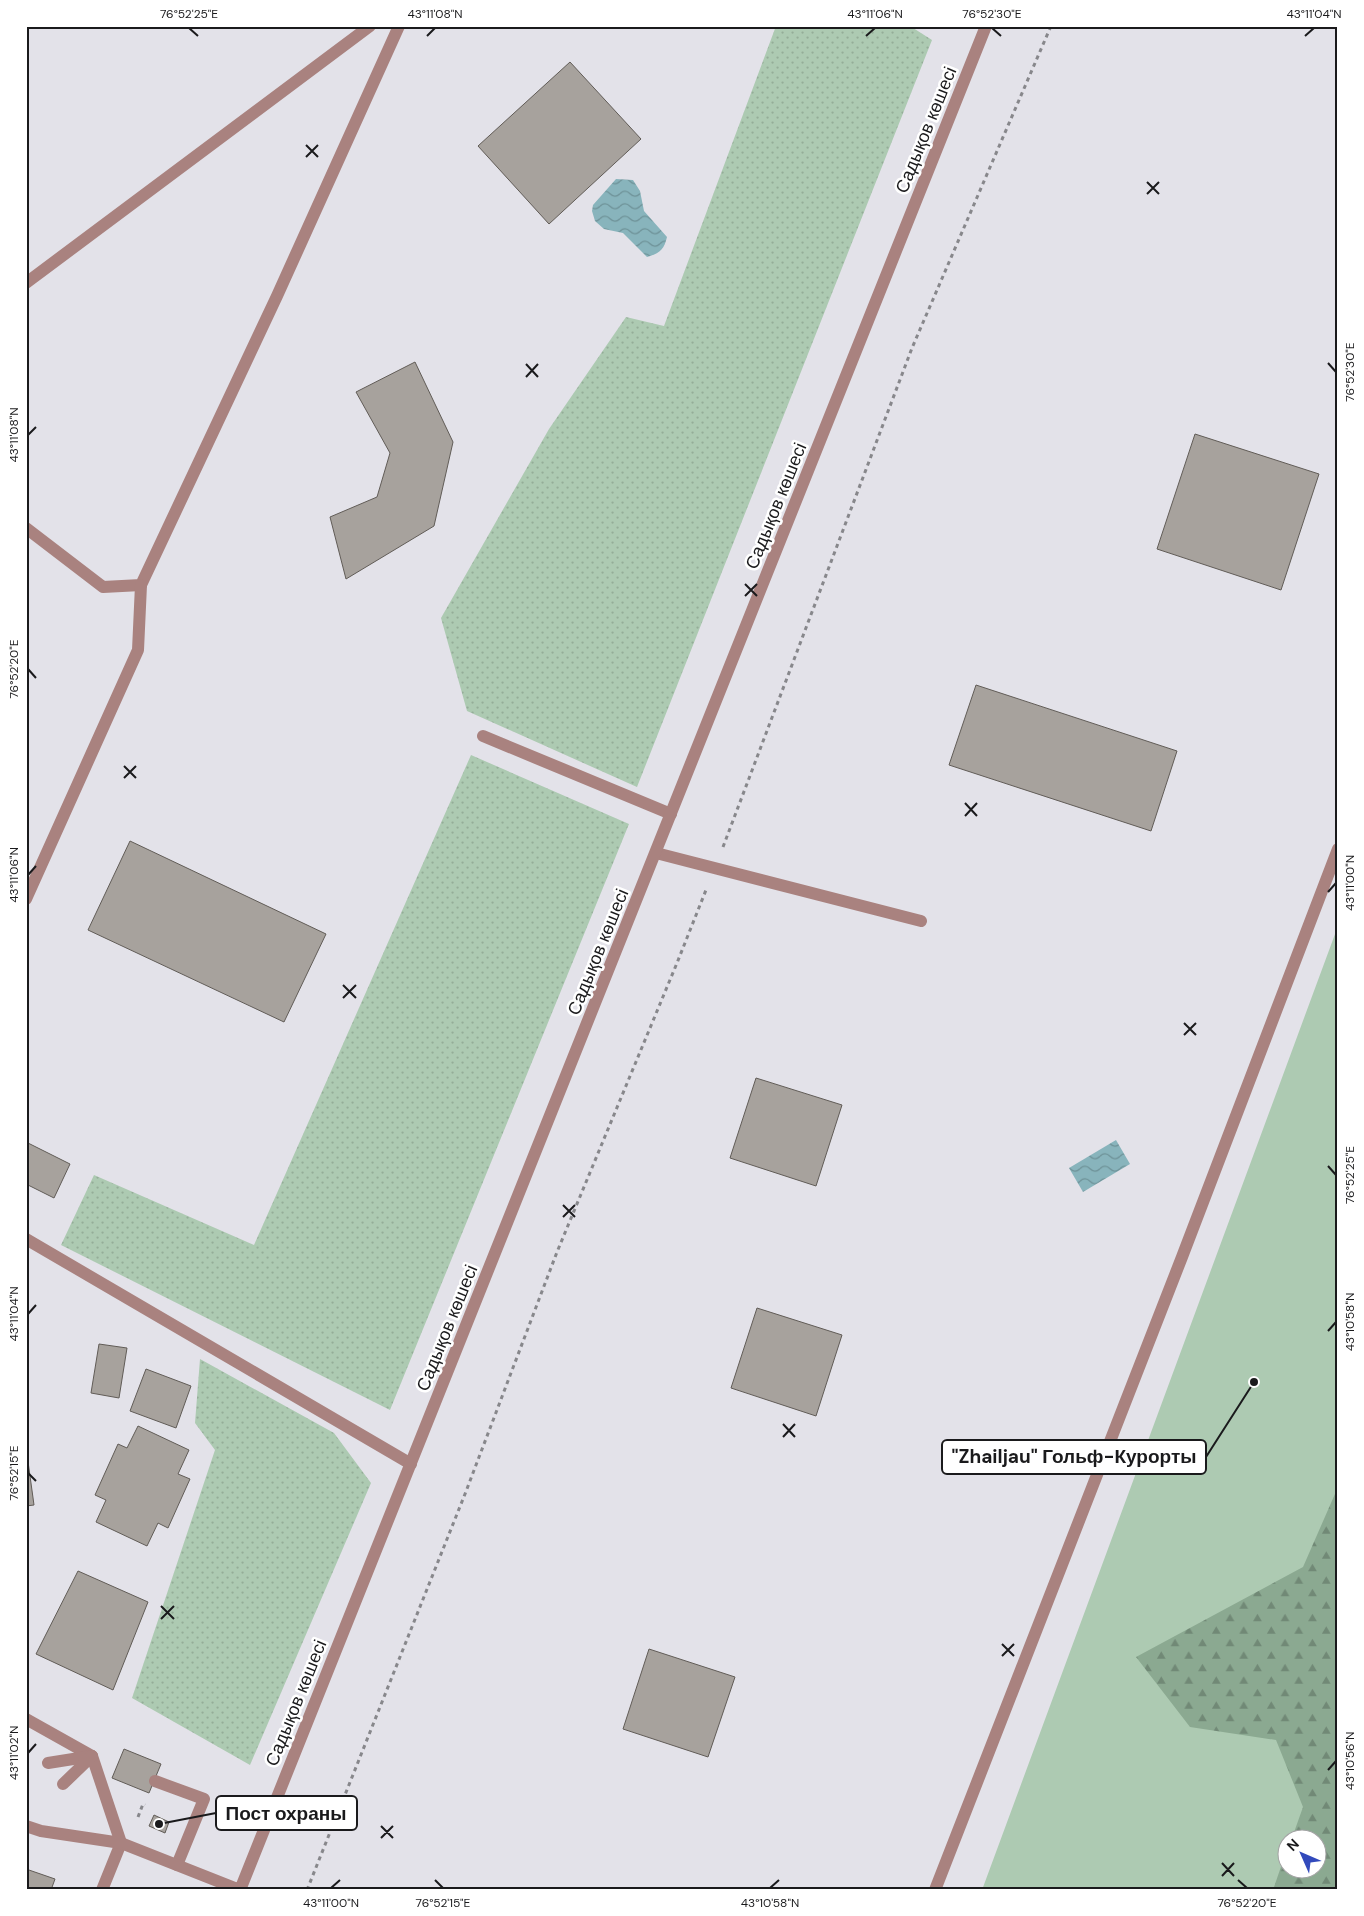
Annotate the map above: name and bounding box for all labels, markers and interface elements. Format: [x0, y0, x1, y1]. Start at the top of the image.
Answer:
text: 76°52'25"E [160, 6, 218, 22]
text: 43°11'08"N [407, 6, 463, 22]
text: 43°11'06"N [847, 6, 903, 22]
text: 76°52'30"E [962, 6, 1022, 22]
text: 43°11'04"N [1286, 6, 1342, 22]
street label: Садықов көшесі [890, 63, 962, 197]
text: 76°52'30"E [1342, 342, 1358, 402]
text: 43°11'08"N [6, 407, 22, 463]
street label: Садықов көшесі [740, 439, 812, 573]
text: 76°52'20"E [6, 639, 22, 698]
text: 43°11'06"N [6, 847, 22, 903]
text: 43°11'00"N [1342, 855, 1358, 911]
street label: Садықов көшесі [562, 885, 634, 1019]
text: 76°52'25"E [1342, 1146, 1358, 1204]
street label: Садықов көшесі [411, 1261, 483, 1395]
text: 43°11'04"N [6, 1286, 22, 1342]
text: 43°10'58"N [1342, 1293, 1358, 1351]
callout: "Zhailjau" Гольф-Курорты [942, 1440, 1206, 1474]
text: "Zhailjau" Гольф-Курорты [952, 1444, 1196, 1469]
text: 76°52'15"E [6, 1445, 22, 1500]
street label: Садықов көшесі [260, 1636, 332, 1770]
text: 43°11'02"N [6, 1726, 22, 1780]
text: 43°10'56"N [1342, 1732, 1358, 1790]
callout: Пост охраны [216, 1796, 357, 1830]
text: Пост охраны [226, 1801, 346, 1826]
north arrow [1276, 1828, 1326, 1878]
text: N [1283, 1835, 1303, 1855]
text: 43°11'00"N [303, 1895, 359, 1911]
text: 76°52'15"E [416, 1895, 471, 1911]
text: 43°10'58"N [741, 1895, 799, 1911]
text: 76°52'20"E [1218, 1895, 1277, 1911]

